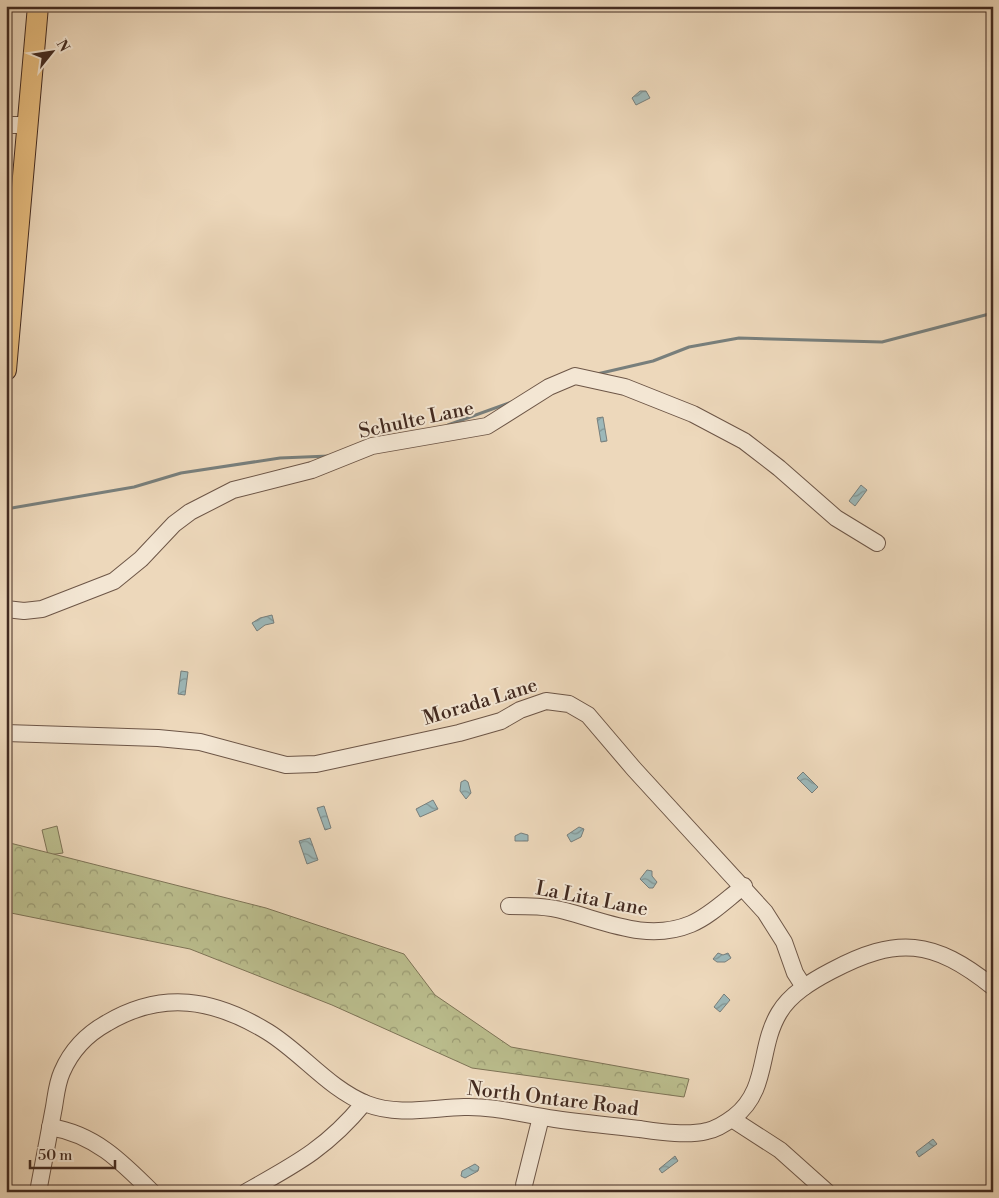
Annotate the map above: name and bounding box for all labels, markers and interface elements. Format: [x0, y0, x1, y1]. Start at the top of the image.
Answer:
north arrow [28, 28, 78, 78]
text: N [52, 37, 73, 55]
street label: Schulte Lane [356, 396, 476, 445]
street label: Morada Lane [420, 673, 541, 732]
street label: La Lita Lane [533, 876, 650, 923]
street label: North Ontare Road [466, 1077, 641, 1122]
scale bar [30, 1138, 115, 1170]
text: 50 m [38, 1146, 72, 1165]

